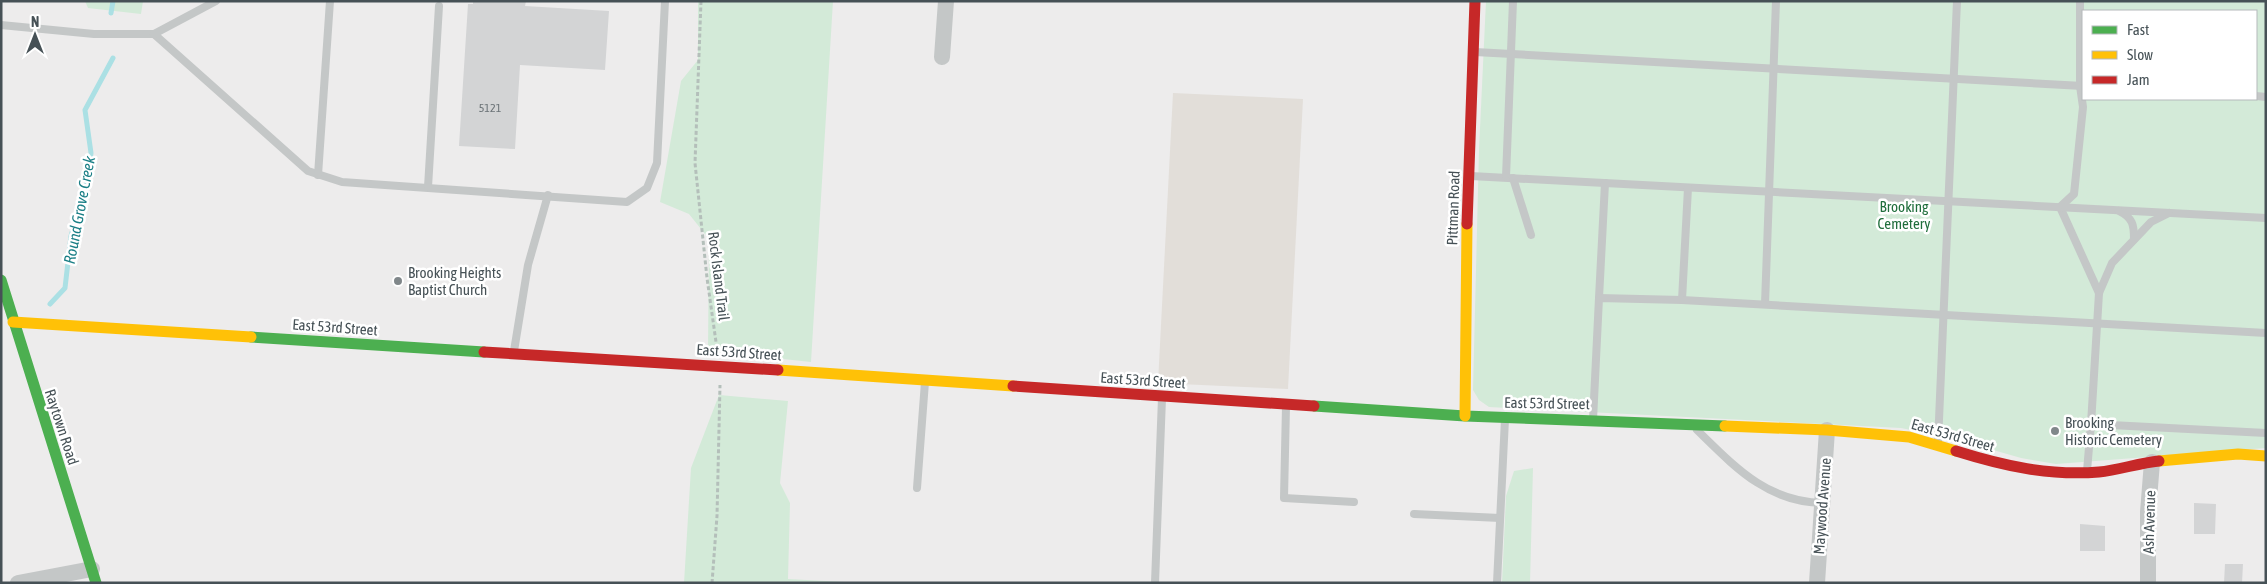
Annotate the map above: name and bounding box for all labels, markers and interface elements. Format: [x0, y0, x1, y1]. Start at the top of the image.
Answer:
north arrow [10, 10, 60, 60]
legend [2082, 10, 2257, 100]
text: N [31, 14, 39, 30]
text: Fast [2127, 21, 2149, 38]
text: Slow [2127, 46, 2153, 63]
text: Jam [2127, 71, 2150, 88]
house number: 5121 [479, 101, 502, 115]
water label: Round Grove Creek [60, 154, 98, 265]
street label: Pittman Road [1443, 170, 1463, 246]
park label: Brooking Cemetery [1878, 198, 1930, 232]
street label: Rock Island Trail [705, 231, 733, 321]
place label: Brooking Heights Baptist Church [408, 264, 501, 298]
marker: Brooking Heights Baptist Church [392, 275, 404, 287]
street label: East 53rd Street [292, 316, 378, 338]
street label: East 53rd Street [696, 341, 782, 363]
street label: East 53rd Street [1100, 369, 1186, 391]
street label: Raytown Road [42, 387, 82, 467]
street label: East 53rd Street [1504, 394, 1590, 412]
place label: Brooking Historic Cemetery [2065, 414, 2162, 448]
street label: East 53rd Street [1909, 415, 1997, 455]
marker: Brooking Historic Cemetery [2049, 425, 2061, 437]
street label: Maywood Avenue [1810, 457, 1834, 555]
street label: Ash Avenue [2139, 490, 2159, 554]

